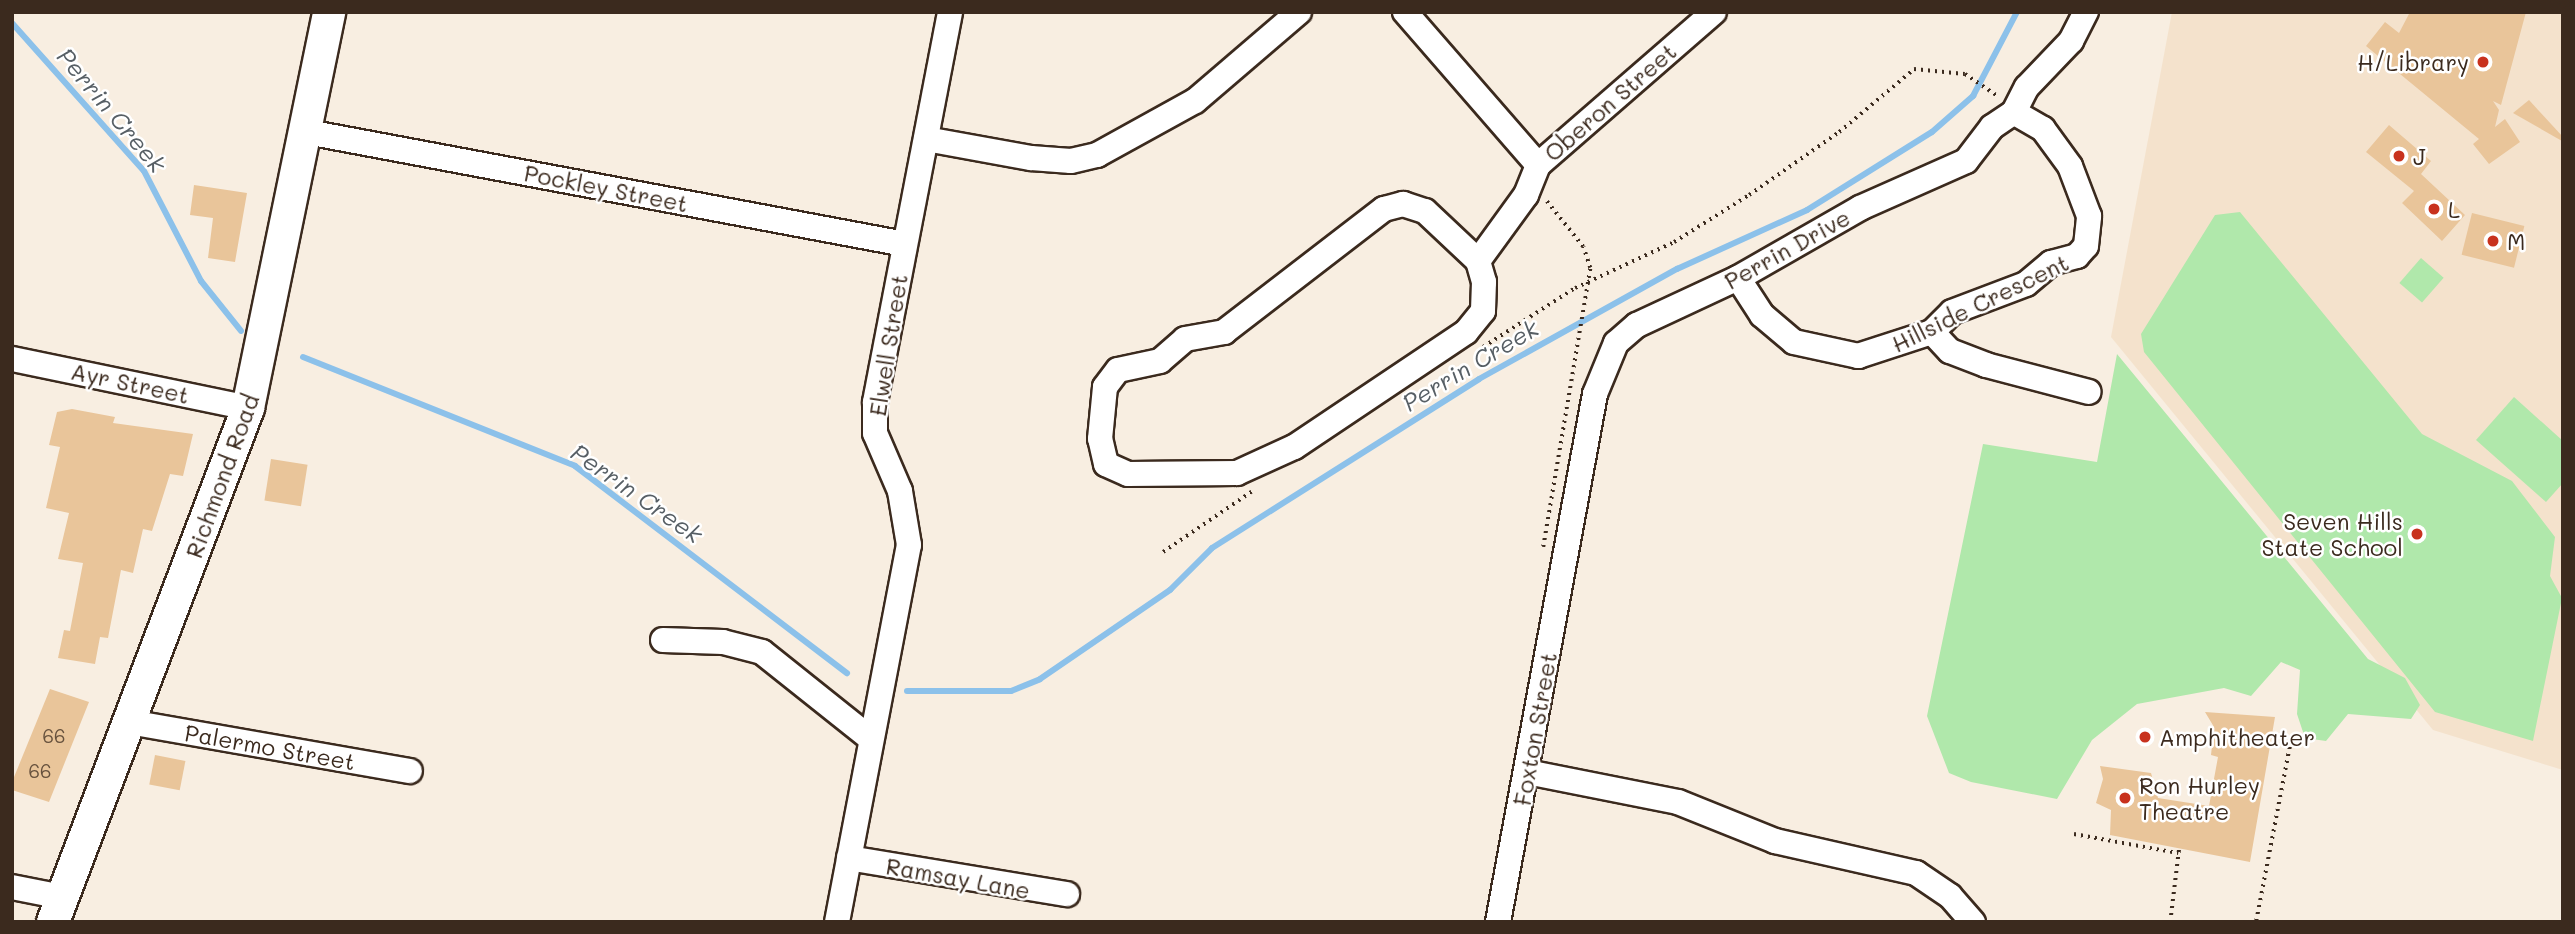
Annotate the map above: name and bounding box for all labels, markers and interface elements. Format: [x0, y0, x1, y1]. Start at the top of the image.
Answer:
street label: Oberon Street [1538, 37, 1682, 167]
water label: Perrin Creek [52, 42, 172, 178]
place label: H/Library [2357, 48, 2469, 76]
marker: H/Library [2475, 54, 2491, 70]
place label: J [2413, 142, 2426, 170]
marker: J [2391, 148, 2407, 164]
street label: Pockley Street [522, 159, 690, 217]
place label: L [2448, 195, 2460, 223]
marker: L [2426, 201, 2442, 217]
street label: Perrin Drive [1719, 203, 1855, 295]
place label: M [2507, 227, 2525, 255]
marker: M [2485, 233, 2501, 249]
street label: Hillside Crescent [1887, 248, 2073, 358]
street label: Elwell Street [863, 272, 913, 418]
water label: Perrin Creek [1397, 313, 1543, 417]
street label: Ayr Street [68, 357, 192, 409]
street label: Richmond Road [180, 390, 264, 562]
water label: Perrin Creek [566, 437, 708, 549]
place label: Seven Hills State School [2261, 507, 2403, 561]
marker: Seven Hills State School [2409, 526, 2425, 542]
street label: Foxton Street [1508, 650, 1562, 808]
street label: Palermo Street [183, 718, 357, 776]
place label: Amphitheater [2159, 723, 2315, 751]
house number: 66 [43, 725, 65, 747]
marker: Amphitheater [2137, 729, 2153, 745]
house number: 66 [29, 760, 51, 782]
place label: Ron Hurley Theatre [2139, 771, 2260, 825]
marker: Ron Hurley Theatre [2117, 790, 2133, 806]
street label: Ramsay Lane [884, 852, 1032, 904]

